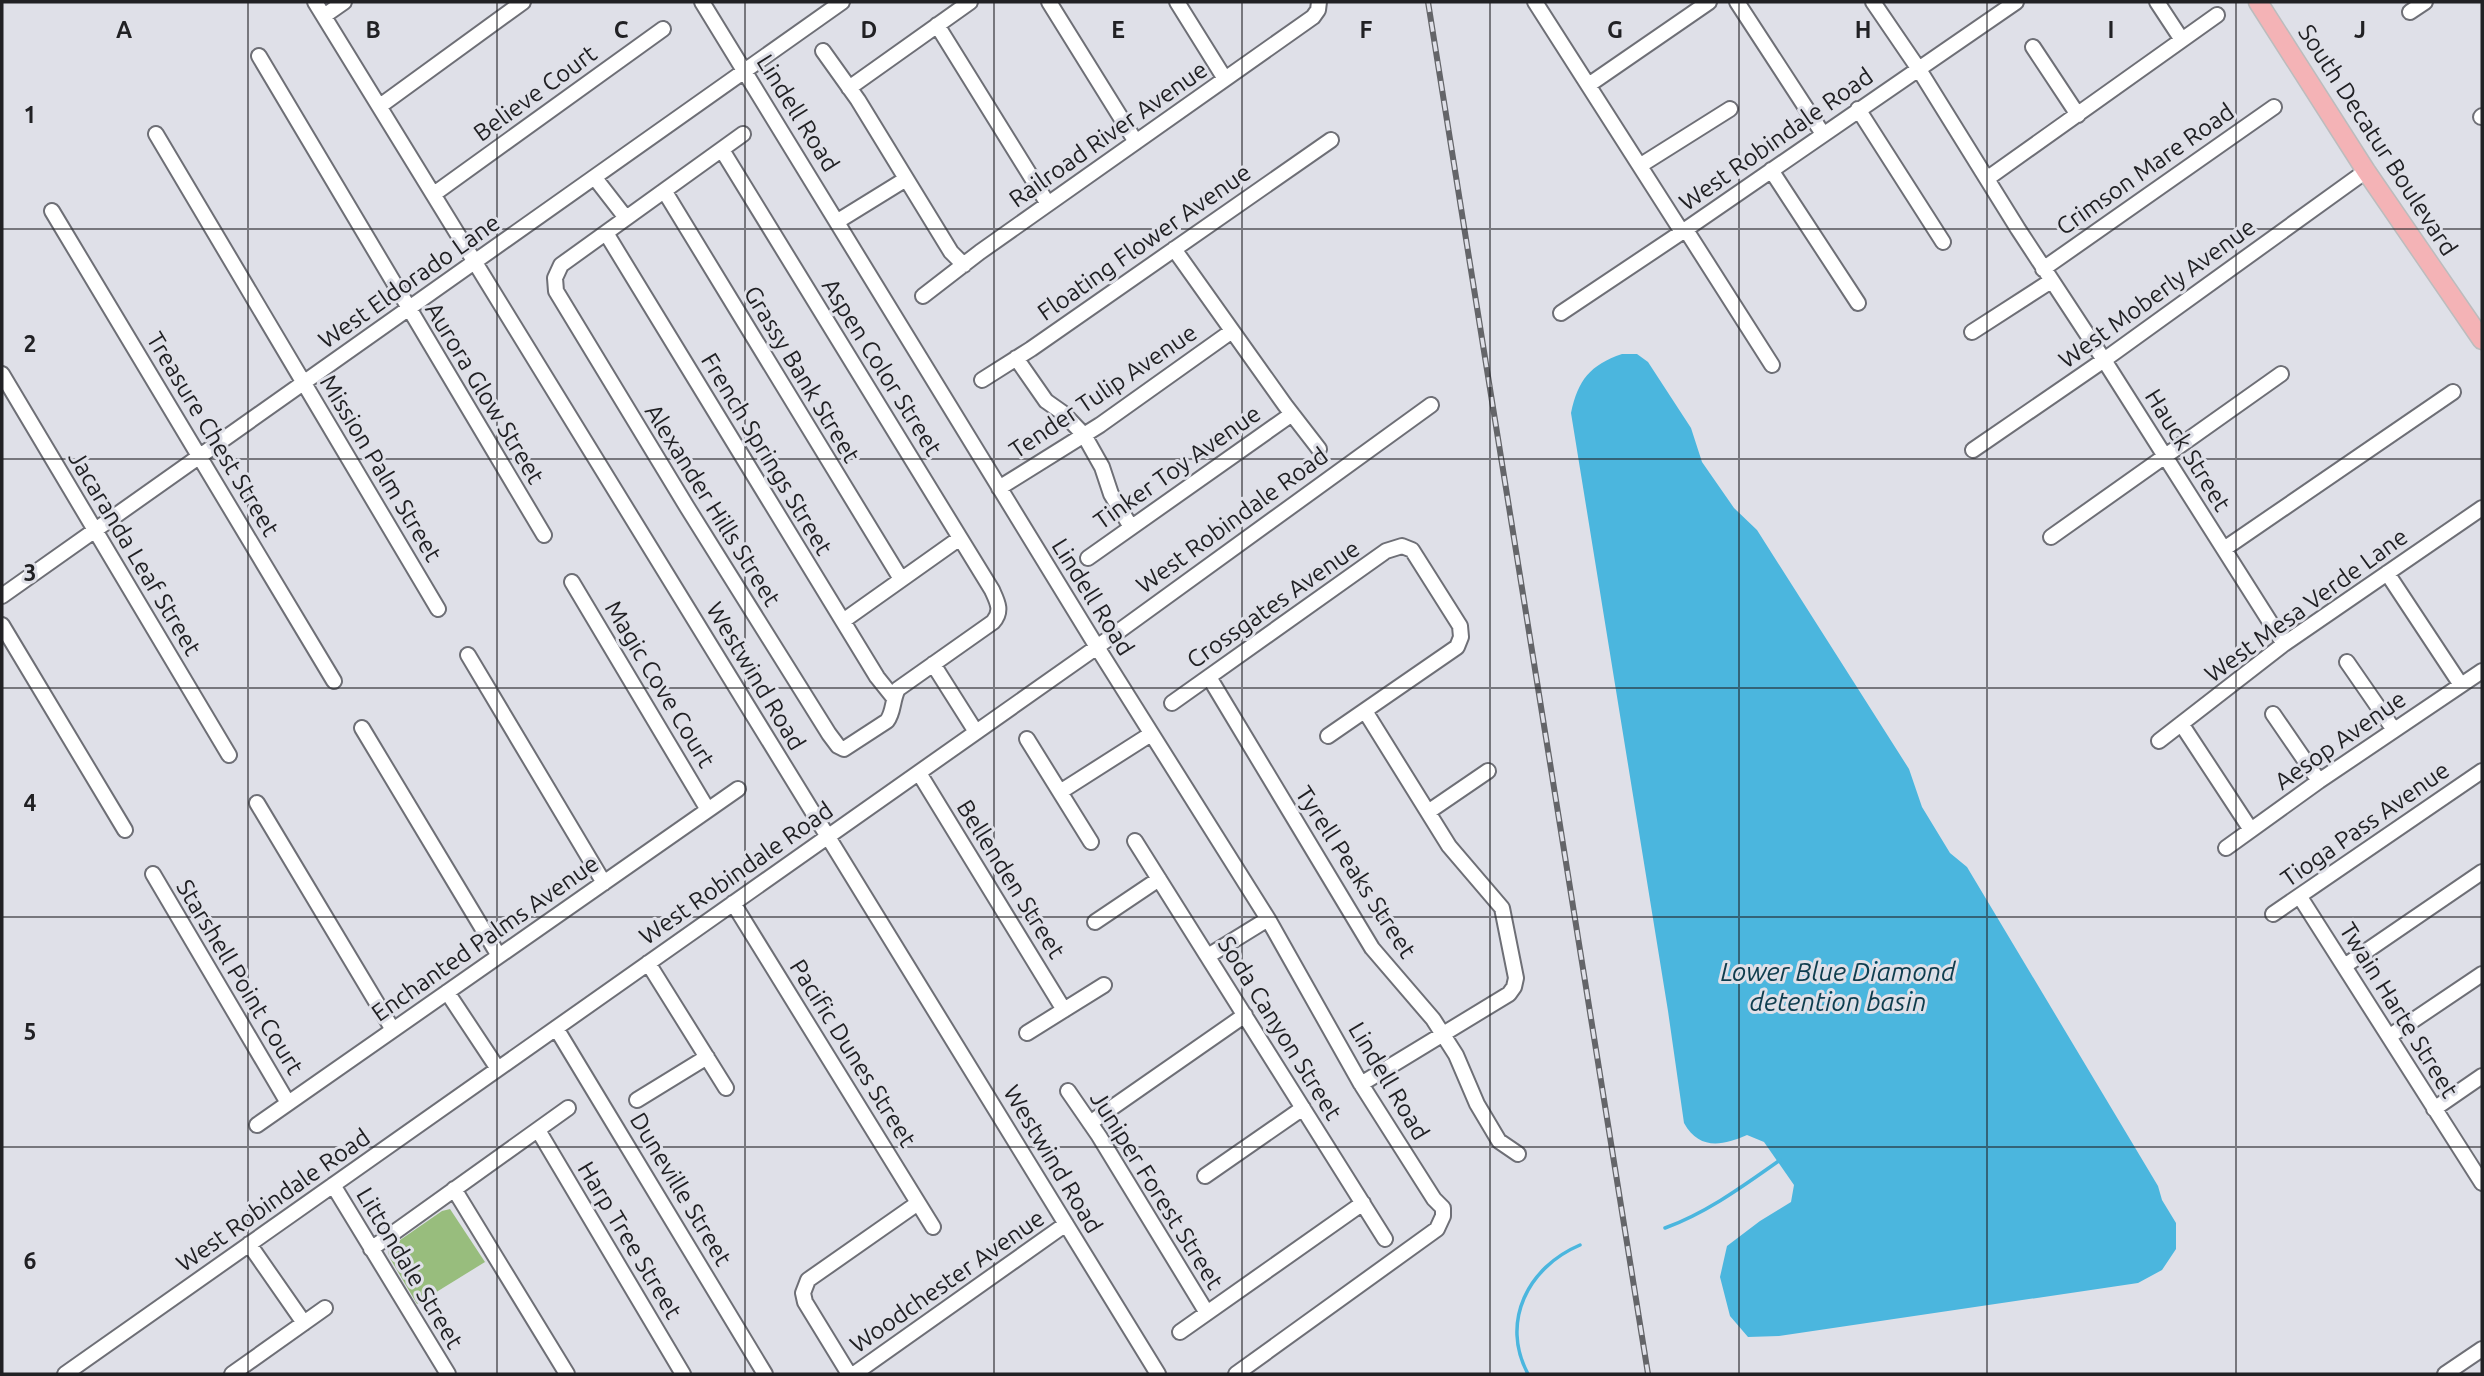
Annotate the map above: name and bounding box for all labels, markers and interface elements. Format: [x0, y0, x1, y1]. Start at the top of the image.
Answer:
text: A [116, 17, 132, 42]
text: B [365, 17, 381, 42]
text: C [614, 17, 629, 42]
text: D [861, 17, 877, 42]
text: E [1111, 17, 1125, 42]
text: F [1360, 17, 1373, 42]
text: G [1607, 17, 1623, 42]
text: H [1855, 17, 1871, 42]
text: I [2108, 17, 2114, 42]
text: J [2354, 17, 2366, 42]
street label: South Decatur Boulevard [2293, 19, 2463, 261]
street label: Believe Court [468, 39, 602, 147]
street label: Lindell Road [751, 50, 845, 176]
street label: Railroad River Avenue [1004, 55, 1212, 213]
street label: West Robindale Road [1674, 62, 1878, 216]
street label: Crimson Mare Road [2051, 98, 2239, 240]
text: 1 [24, 102, 36, 127]
street label: Floating Flower Avenue [1032, 158, 1256, 326]
street label: West Eldorado Lane [313, 208, 505, 354]
street label: West Moberly Avenue [2054, 213, 2260, 373]
street label: Aspen Color Street [817, 274, 948, 461]
street label: Grassy Bank Street [739, 281, 866, 468]
street label: Aurora Glow Street [420, 297, 550, 489]
street label: Tender Tulip Avenue [1004, 318, 1202, 464]
street label: Treasure Chest Street [141, 327, 285, 541]
text: 2 [24, 331, 36, 356]
street label: French Springs Street [696, 348, 838, 560]
street label: Mission Palm Street [315, 370, 448, 567]
street label: Hauck Street [2140, 384, 2236, 516]
street label: Alexander Hills Street [640, 399, 787, 611]
street label: Tinker Toy Avenue [1089, 399, 1265, 535]
street label: West Robindale Road [1131, 442, 1333, 598]
street label: Jacaranda Leaf Street [63, 446, 207, 661]
street label: West Mesa Verde Lane [2199, 522, 2413, 688]
street label: Lindell Road [1046, 534, 1140, 660]
street label: Crossgates Avenue [1182, 534, 1364, 674]
text: 3 [24, 560, 36, 585]
street label: Magic Cove Court [600, 596, 721, 773]
street label: Westwind Road [701, 597, 811, 755]
street label: Aesop Avenue [2269, 685, 2411, 795]
street label: Tioga Pass Avenue [2276, 756, 2454, 892]
street label: Tyrell Peaks Street [1290, 781, 1422, 963]
text: 4 [24, 790, 37, 815]
street label: Bellenden Street [951, 795, 1071, 964]
street label: West Robindale Road [634, 796, 838, 950]
street label: Enchanted Palms Avenue [366, 849, 604, 1027]
street label: Starshell Point Court [171, 875, 309, 1080]
street label: Twain Harte Street [2334, 918, 2464, 1103]
street label: Soda Canyon Street [1213, 931, 1348, 1125]
street label: Pacific Dunes Street [784, 954, 922, 1152]
water label: Lower Blue Diamond detention basin [1720, 957, 1957, 1016]
street label: Lindell Road [1343, 1017, 1435, 1145]
text: 5 [24, 1019, 36, 1044]
street label: Westwind Road [998, 1080, 1108, 1238]
street label: Juniper Forest Street [1085, 1086, 1229, 1294]
street label: Duneville Street [625, 1108, 738, 1271]
street label: West Robindale Road [171, 1123, 375, 1277]
street label: Harp Tree Street [573, 1157, 688, 1324]
street label: Littondale Street [351, 1183, 469, 1354]
street label: Woodchester Avenue [845, 1204, 1049, 1358]
text: 6 [24, 1248, 37, 1273]

